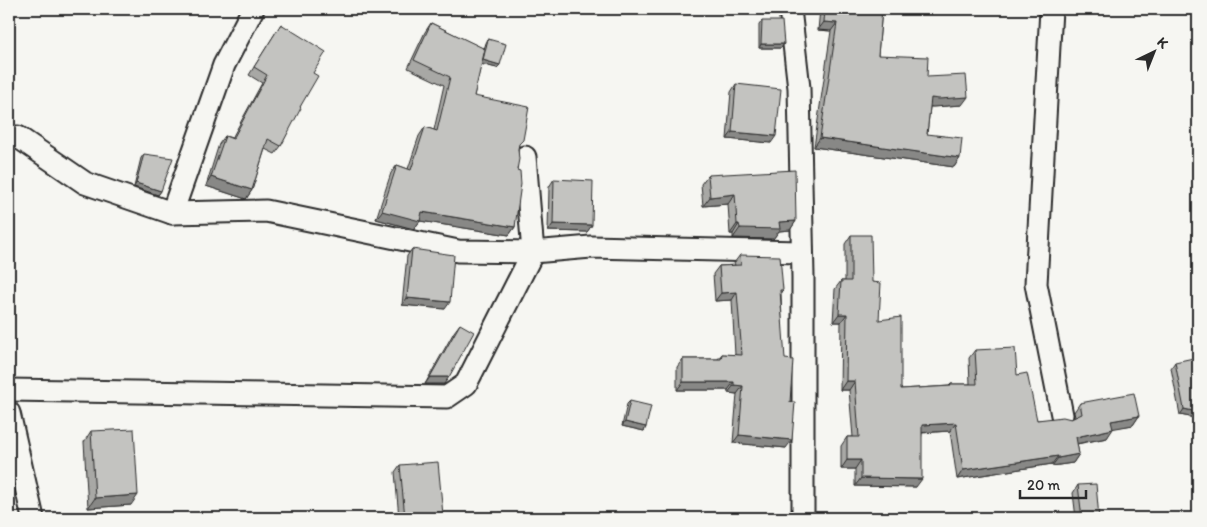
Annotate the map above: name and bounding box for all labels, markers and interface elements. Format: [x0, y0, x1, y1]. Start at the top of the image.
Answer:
north arrow [1130, 28, 1180, 78]
text: K [1153, 34, 1172, 53]
scale bar [1020, 467, 1086, 499]
text: 20 m [1027, 476, 1061, 494]

